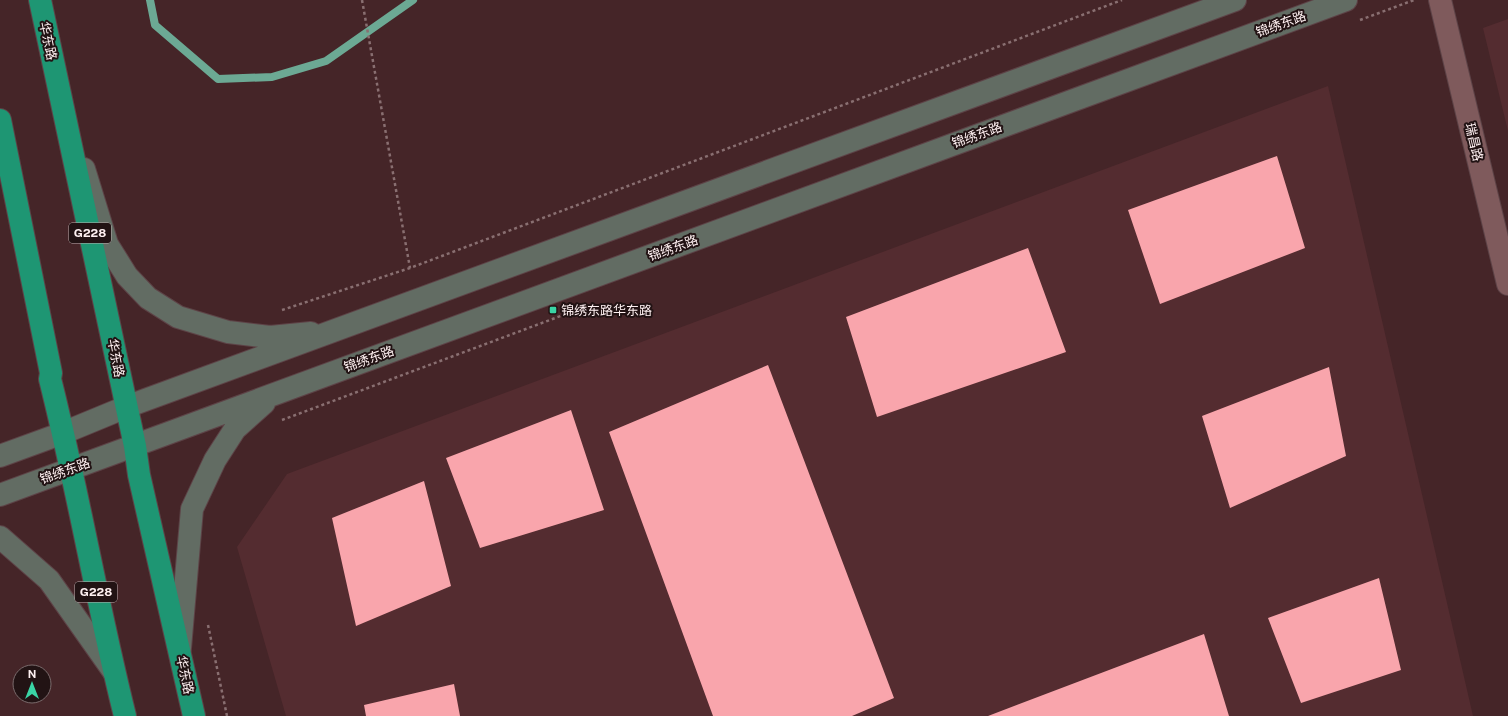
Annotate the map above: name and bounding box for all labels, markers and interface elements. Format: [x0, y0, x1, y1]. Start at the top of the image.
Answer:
street label: 锦绣东路 [1254, 8, 1308, 40]
street label: 华东路 [37, 20, 59, 62]
street label: 锦绣东路 [950, 119, 1004, 151]
street label: 瑞昌路 [1462, 121, 1486, 163]
road number: G228 [69, 223, 111, 243]
street label: 锦绣东路 [646, 232, 700, 264]
place label: 锦绣东路华东路 [561, 303, 652, 318]
marker: 锦绣东路华东路 [548, 305, 558, 315]
street label: 华东路 [105, 337, 127, 379]
street label: 锦绣东路 [342, 343, 396, 375]
street label: 锦绣东路 [38, 455, 92, 487]
road number: G228 [75, 582, 117, 602]
street label: 华东路 [174, 654, 196, 696]
north arrow [12, 664, 52, 704]
text: N [28, 668, 36, 680]

